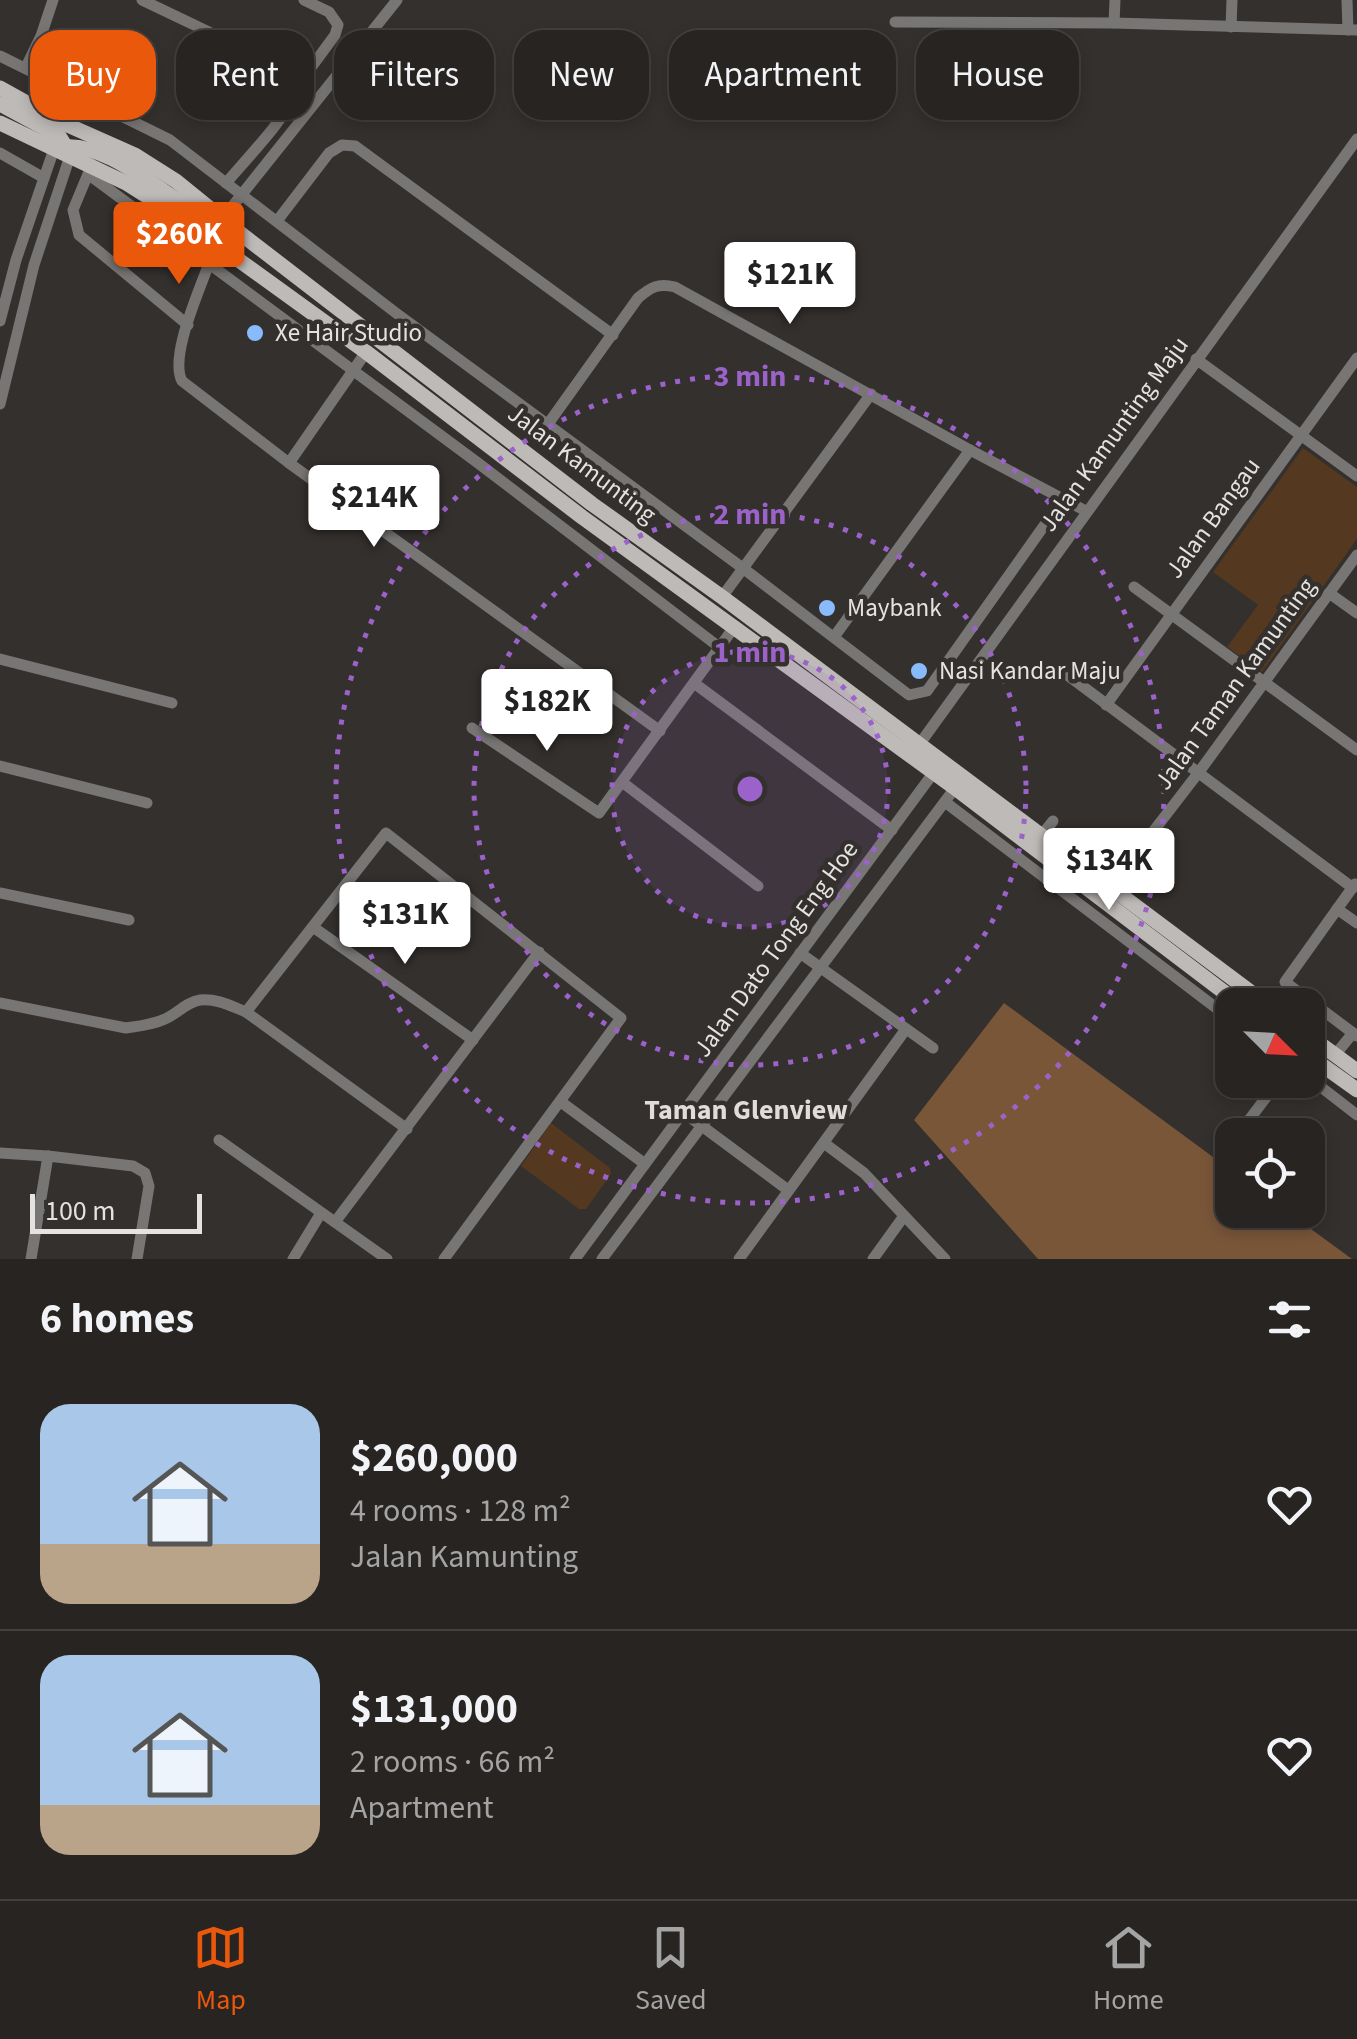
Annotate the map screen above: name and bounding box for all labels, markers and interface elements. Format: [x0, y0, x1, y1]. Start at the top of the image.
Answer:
chip: Buy [30, 30, 156, 120]
chip: Rent [176, 30, 314, 120]
chip: Filters [334, 30, 494, 120]
chip: New [514, 30, 649, 120]
chip: Apartment [669, 30, 896, 120]
chip: House [916, 30, 1079, 120]
pin: $260K [109, 202, 249, 287]
text: $260K [135, 211, 223, 257]
pin: $121K [720, 242, 860, 327]
text: $121K [746, 251, 834, 297]
place label: Xe Hair Studio [275, 315, 422, 351]
marker: Xe Hair Studio [244, 322, 266, 344]
street label: Jalan Kamunting Maju [1031, 329, 1197, 539]
text: 3 min [714, 355, 787, 398]
street label: Jalan Kamunting [500, 396, 664, 532]
street label: Jalan Bangau [1157, 450, 1269, 586]
pin: $214K [304, 465, 444, 550]
text: $214K [330, 474, 418, 520]
text: 2 min [714, 493, 787, 536]
street label: Jalan Taman Kamunting [1146, 570, 1325, 797]
place label: Maybank [847, 590, 942, 626]
marker: Maybank [816, 597, 838, 619]
text: 1 min [714, 631, 787, 674]
place label: Nasi Kandar Maju [939, 653, 1121, 689]
marker: Nasi Kandar Maju [908, 660, 930, 682]
pin: $182K [477, 669, 617, 754]
text: $182K [503, 678, 591, 724]
centre of rings [732, 771, 768, 807]
pin: $134K [1039, 828, 1179, 913]
street label: Jalan Dato Tong Eng Hoe [685, 833, 867, 1065]
text: $134K [1065, 837, 1153, 883]
pin: $131K [335, 882, 475, 967]
text: $131K [361, 891, 449, 937]
north arrow [1215, 988, 1325, 1098]
map controls [1215, 988, 1325, 1228]
district label: Taman Glenview [644, 1090, 848, 1130]
button: locate [1215, 1118, 1325, 1228]
scale bar [30, 1189, 202, 1234]
text: 100 m [45, 1191, 116, 1231]
text: 6 homes [40, 1289, 194, 1349]
icon: filters [1262, 1292, 1317, 1347]
text: $260,000 [350, 1428, 518, 1488]
icon: home [120, 1444, 240, 1564]
icon: heart [1262, 1477, 1317, 1532]
text: 4 rooms · 128 m² [350, 1488, 571, 1534]
text: Jalan Kamunting [350, 1534, 578, 1580]
text: $131,000 [350, 1679, 518, 1739]
icon: home [120, 1695, 240, 1815]
icon: heart [1262, 1728, 1317, 1783]
text: 2 rooms · 66 m² [350, 1739, 555, 1785]
text: Apartment [350, 1785, 493, 1831]
tab: Map [193, 1920, 248, 2020]
tab: Saved [635, 1920, 706, 2020]
tab: Home [1093, 1920, 1164, 2020]

